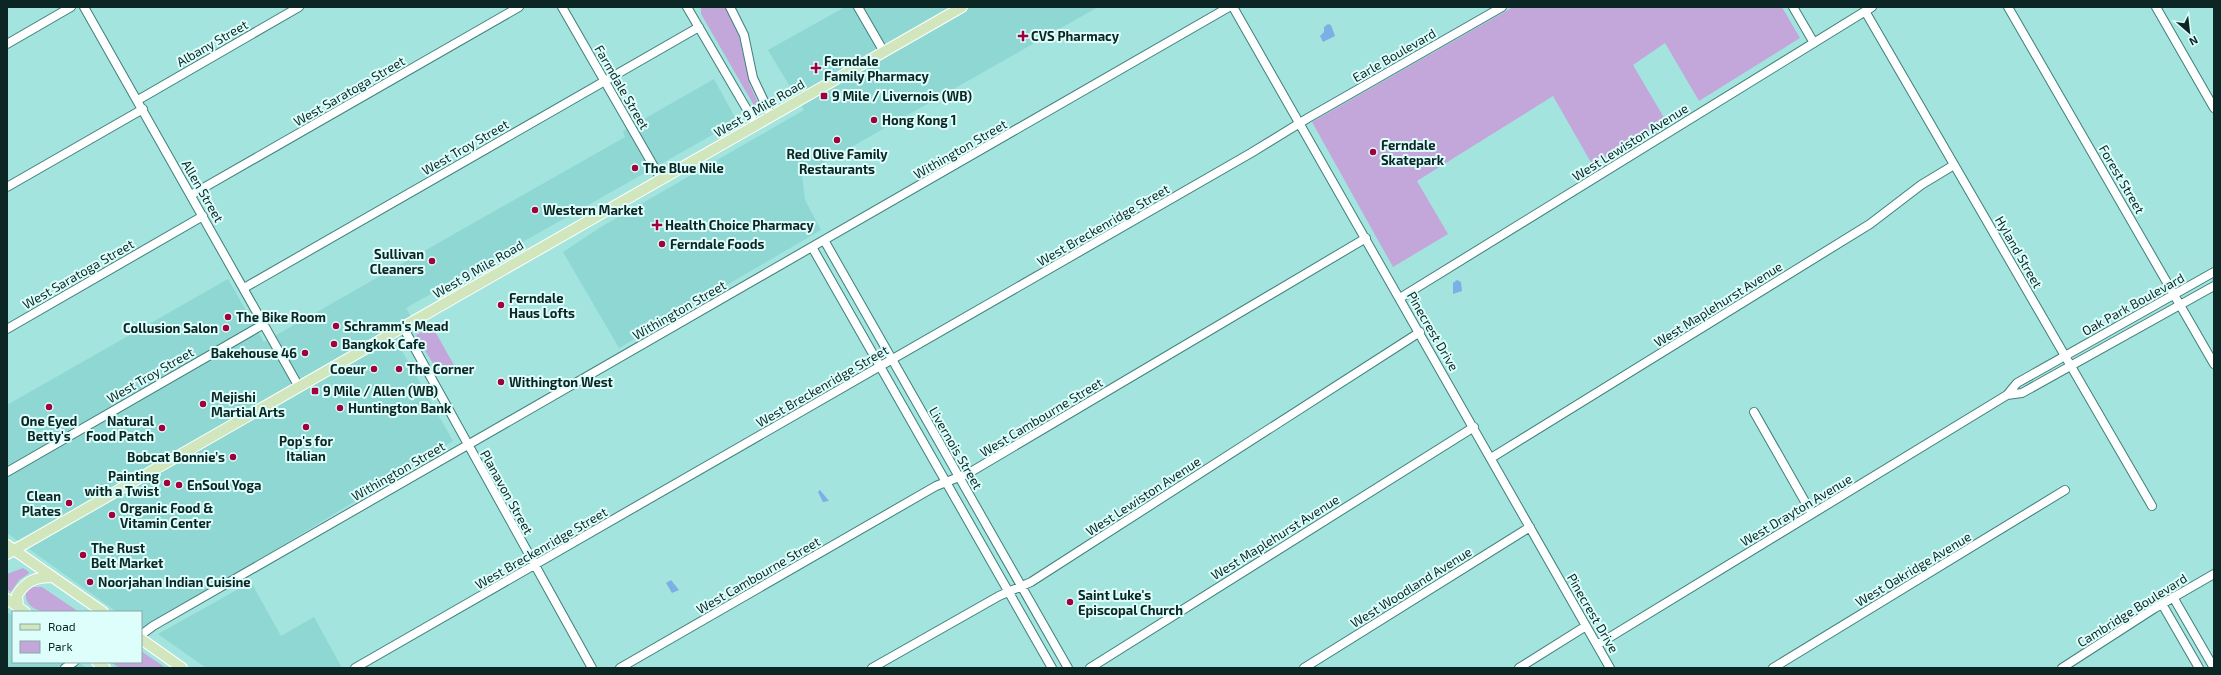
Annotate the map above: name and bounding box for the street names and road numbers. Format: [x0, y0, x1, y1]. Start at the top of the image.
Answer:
street label: Albany Street [174, 16, 251, 70]
street label: Earle Boulevard [1349, 25, 1439, 85]
street label: Farmdale Street [591, 42, 653, 132]
street label: West Saratoga Street [290, 53, 408, 129]
street label: West 9 Mile Road [711, 76, 807, 140]
street label: West Lewiston Avenue [1569, 100, 1691, 184]
street label: West Troy Street [419, 116, 511, 178]
street label: Withington Street [911, 116, 1010, 182]
street label: Forest Street [2096, 142, 2148, 216]
street label: Allen Street [179, 157, 227, 225]
street label: West Breckenridge Street [1034, 181, 1172, 269]
street label: Hyland Street [1992, 213, 2046, 291]
street label: West Saratoga Street [19, 236, 137, 312]
street label: West 9 Mile Road [430, 237, 526, 301]
street label: West Maplehurst Avenue [1651, 258, 1785, 350]
street label: Oak Park Boulevard [2079, 269, 2187, 339]
street label: Withington Street [630, 277, 729, 343]
street label: Pinecrest Drive [1404, 288, 1462, 374]
street label: West Breckenridge Street [753, 342, 891, 430]
street label: West Troy Street [104, 344, 196, 406]
street label: West Cambourne Street [977, 374, 1105, 460]
street label: Livernois Street [926, 404, 986, 492]
street label: Withington Street [349, 438, 448, 504]
street label: Planavon Street [477, 447, 537, 537]
street label: West Lewiston Avenue [1083, 453, 1203, 539]
street label: West Drayton Avenue [1737, 470, 1855, 550]
street label: West Maplehurst Avenue [1208, 491, 1342, 583]
street label: West Breckenridge Street [472, 504, 610, 592]
street label: West Oakridge Avenue [1852, 528, 1974, 610]
street label: West Cambourne Street [693, 533, 823, 617]
street label: West Woodland Avenue [1347, 543, 1475, 631]
street label: Pinecrest Drive [1564, 570, 1622, 656]
street label: Cambridge Boulevard [2074, 570, 2190, 650]

